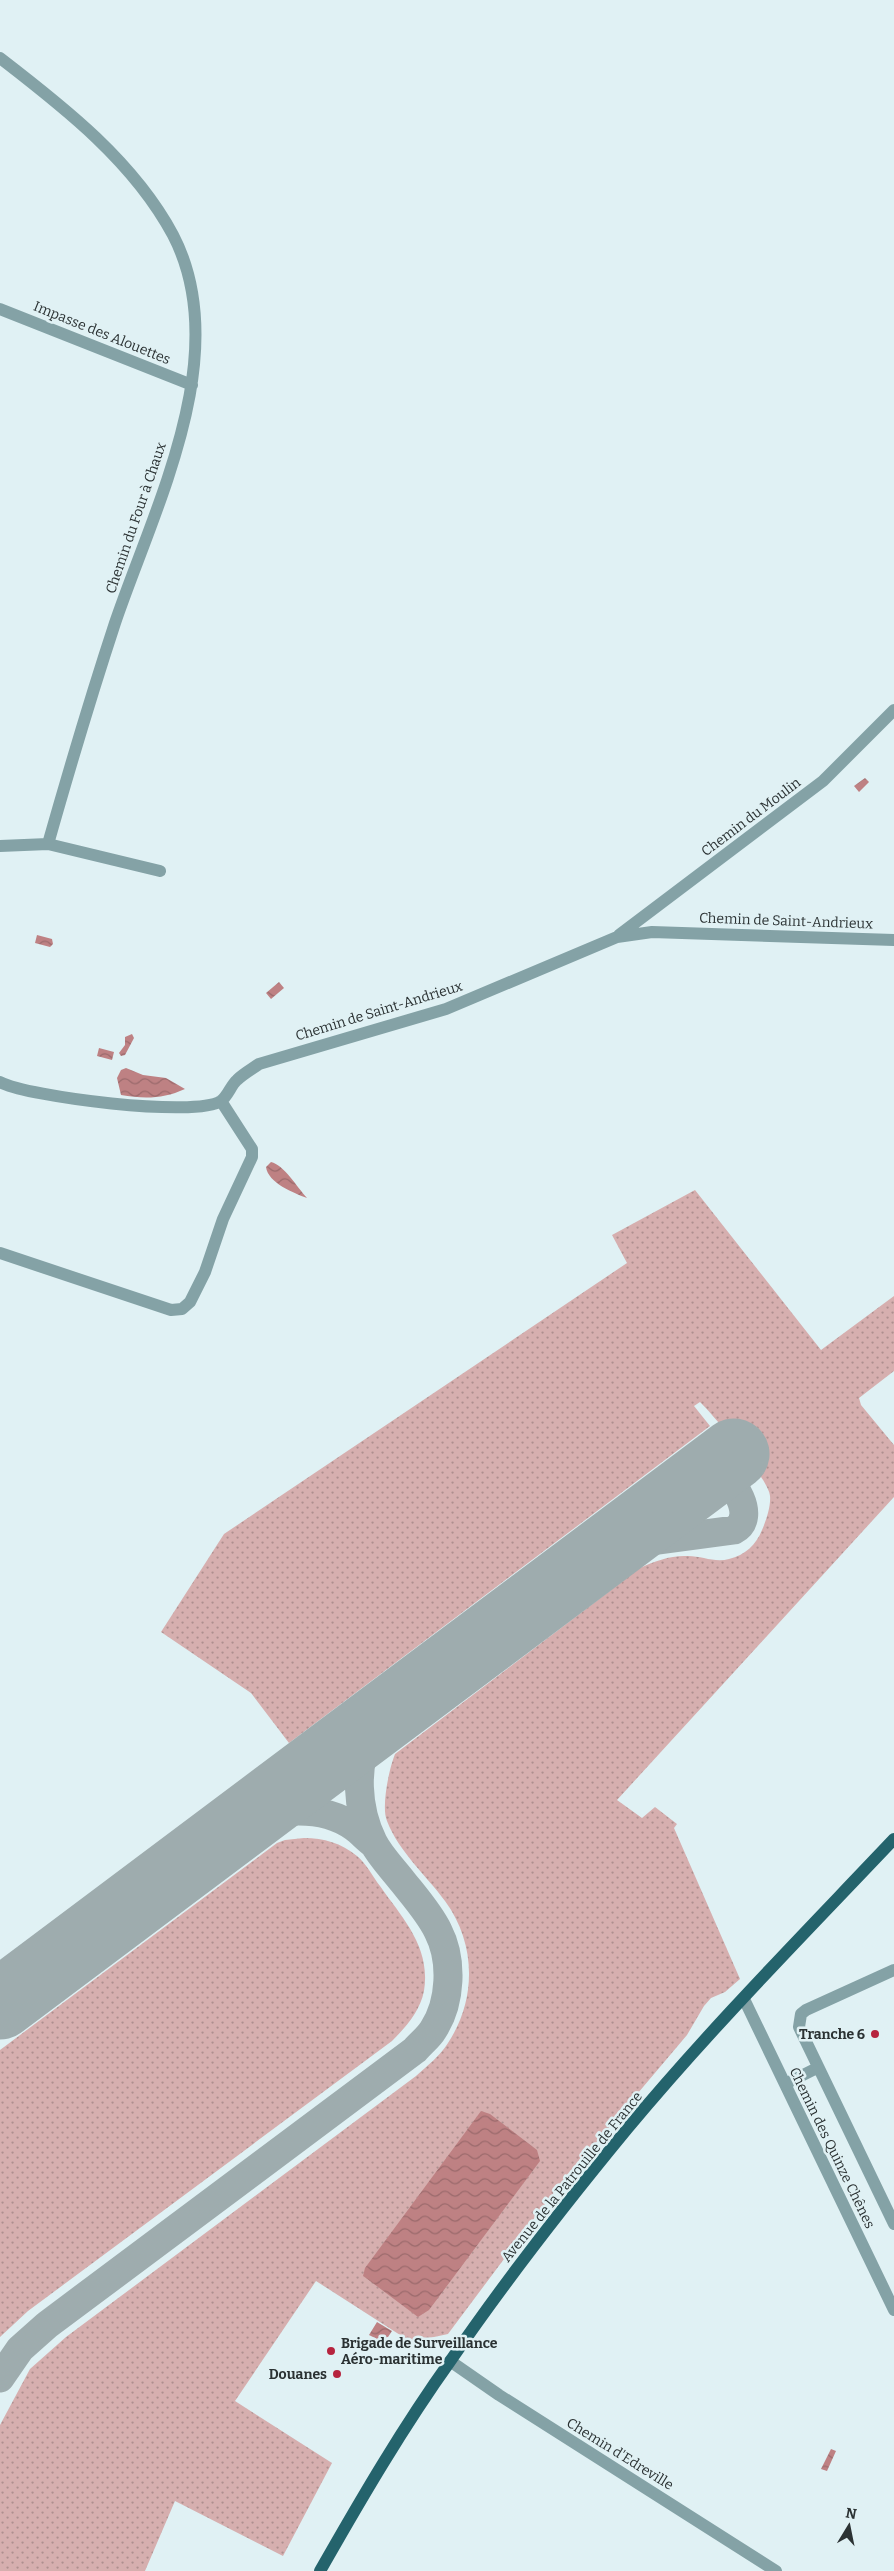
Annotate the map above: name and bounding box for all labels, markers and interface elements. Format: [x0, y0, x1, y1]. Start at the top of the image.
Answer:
street label: Impasse des Alouettes [31, 298, 173, 368]
street label: Chemin du Four à Chaux [102, 440, 170, 596]
street label: Chemin du Moulin [698, 774, 804, 860]
street label: Chemin de Saint-Andrieux [699, 909, 873, 933]
street label: Chemin de Saint-Andrieux [293, 977, 465, 1045]
place label: Tranche 6 [799, 2026, 865, 2043]
marker: Tranche 6 [869, 2028, 881, 2040]
street label: Chemin des Quinze Chênes [786, 2065, 878, 2231]
street label: Avenue de la Patrouille de France [498, 2088, 646, 2266]
place label: Brigade de Surveillance Aéro-maritime [341, 2335, 498, 2368]
marker: Brigade de Surveillance Aéro-maritime [325, 2345, 337, 2357]
place label: Douanes [269, 2366, 327, 2383]
marker: Douanes [331, 2368, 343, 2380]
street label: Chemin d'Edreville [563, 2414, 677, 2494]
north arrow [824, 2501, 874, 2551]
text: N [844, 2504, 858, 2523]

